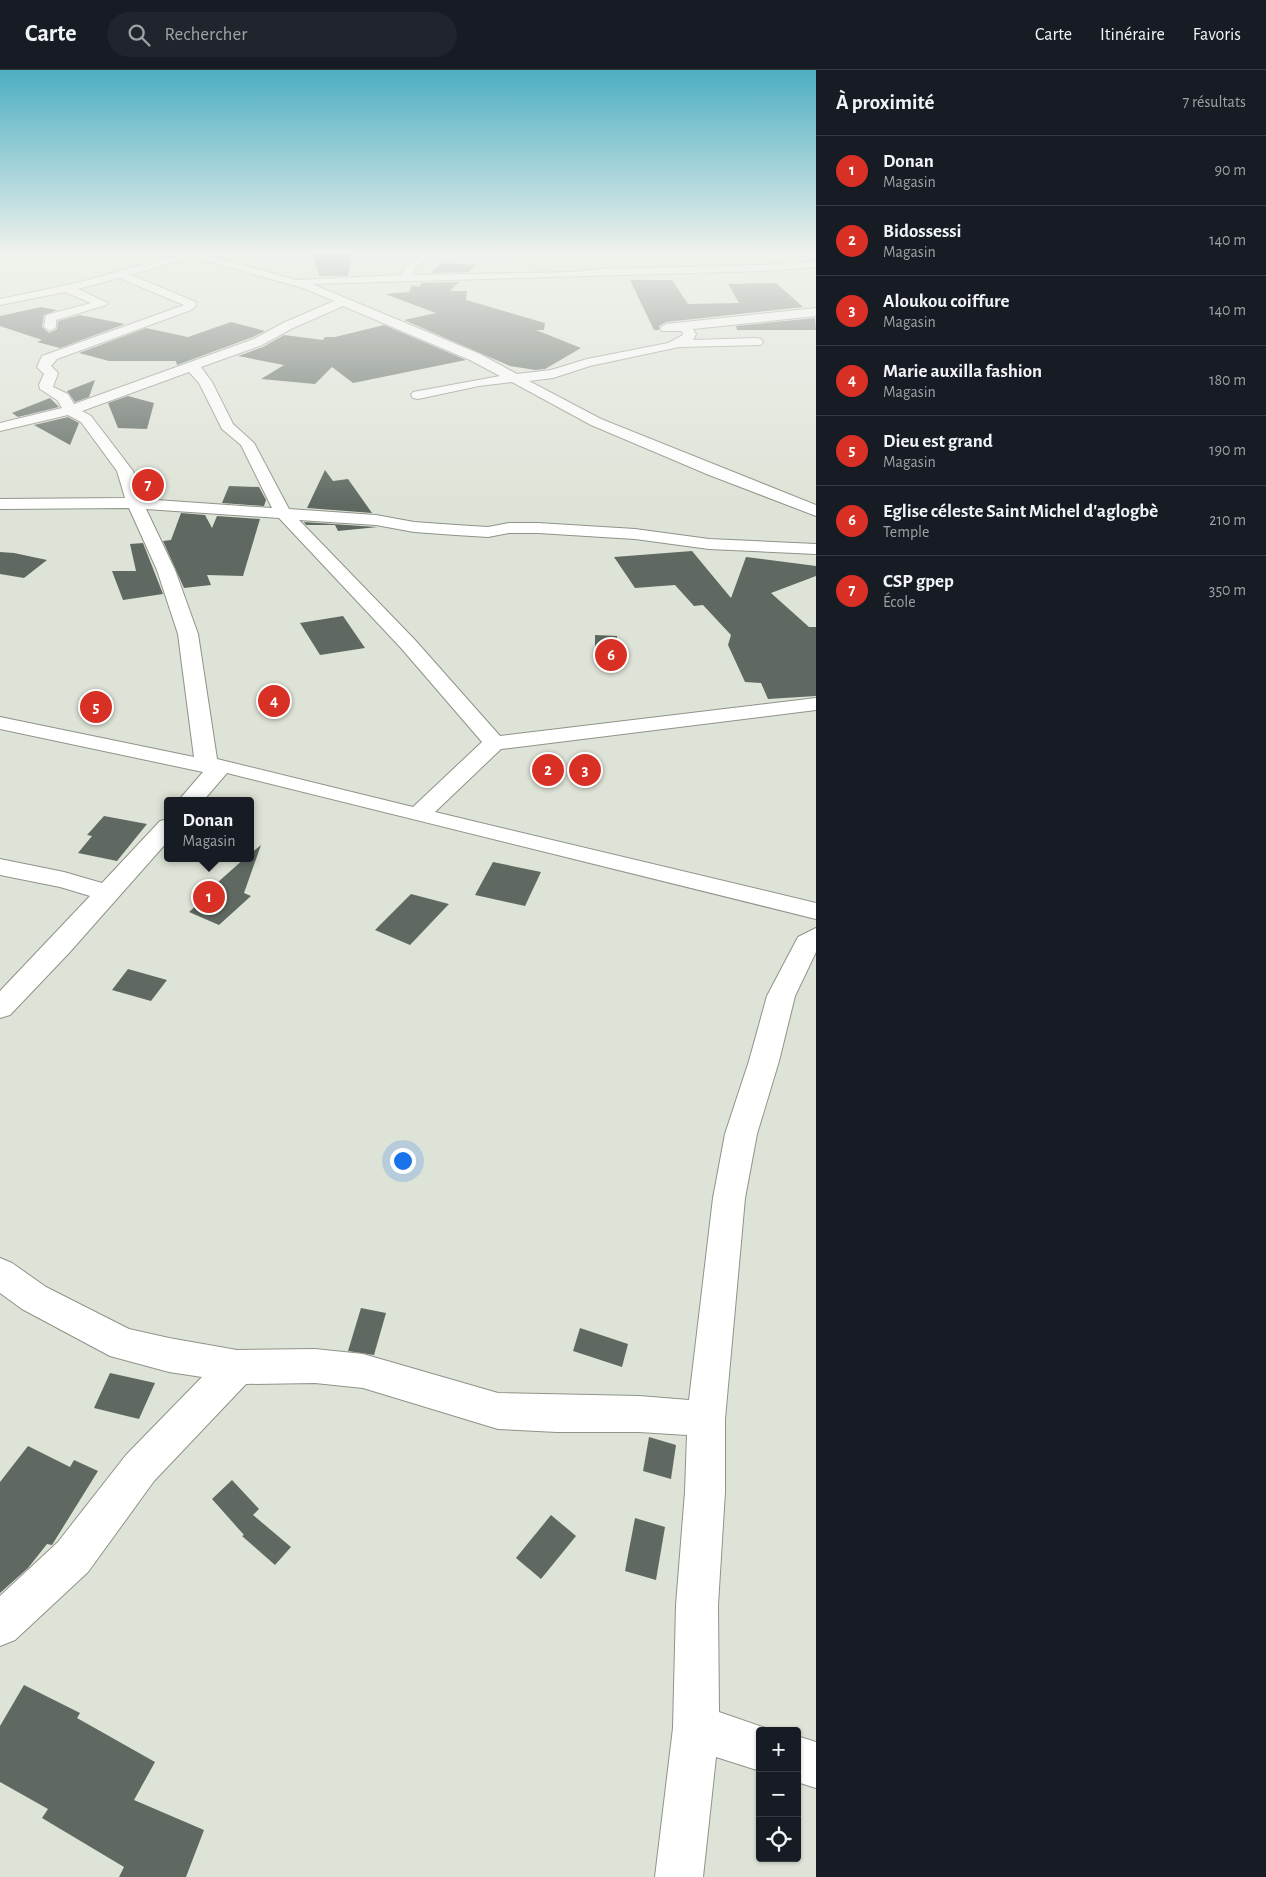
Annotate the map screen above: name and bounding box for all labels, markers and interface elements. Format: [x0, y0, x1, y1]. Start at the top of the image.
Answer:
search box [107, 12, 457, 57]
icon: search [125, 21, 153, 49]
text: Carte [25, 22, 77, 46]
text: Rechercher [165, 25, 247, 44]
text: Carte [1035, 26, 1072, 44]
text: Itinéraire [1100, 26, 1165, 44]
text: Favoris [1193, 26, 1241, 44]
text: À proximité [836, 92, 934, 113]
text: 7 résultats [1183, 94, 1246, 110]
text: Donan [883, 152, 934, 171]
text: 1 [849, 162, 855, 178]
text: 90 m [1215, 162, 1246, 178]
text: Magasin [883, 174, 936, 190]
text: Bidossessi [883, 222, 961, 241]
text: 2 [848, 232, 856, 248]
text: 140 m [1209, 232, 1246, 248]
text: Magasin [883, 244, 936, 260]
text: Aloukou coiffure [883, 292, 1010, 311]
text: 3 [849, 302, 855, 318]
text: 140 m [1209, 302, 1246, 318]
text: Magasin [883, 314, 936, 330]
text: Marie auxilla fashion [883, 362, 1042, 381]
text: 4 [848, 372, 856, 388]
text: 180 m [1209, 372, 1246, 388]
text: Magasin [883, 384, 936, 400]
text: Dieu est grand [883, 432, 993, 451]
text: 5 [849, 442, 855, 458]
text: 190 m [1209, 442, 1246, 458]
text: Magasin [883, 454, 936, 470]
pin: 7 [132, 466, 164, 504]
text: Eglise céleste Saint Michel d'aglogbè [883, 502, 1158, 521]
text: 6 [848, 512, 856, 528]
text: 210 m [1209, 512, 1246, 528]
text: Temple [883, 524, 929, 540]
text: CSP gpep [883, 572, 954, 591]
text: 7 [849, 582, 855, 598]
text: 350 m [1209, 582, 1246, 598]
text: École [883, 594, 916, 610]
pin: 6 [595, 636, 627, 674]
pin: 4 [258, 682, 290, 720]
pin: 5 [80, 688, 112, 726]
pin: 2 [532, 751, 564, 789]
pin: 3 [569, 751, 601, 789]
popup [164, 797, 254, 862]
text: Donan [183, 811, 233, 830]
text: Magasin [183, 833, 235, 849]
pin: 1 [193, 878, 225, 916]
your location [390, 1148, 416, 1174]
map controls [756, 1727, 801, 1862]
button: + [756, 1727, 801, 1772]
button: − [756, 1772, 801, 1817]
button: locate [756, 1817, 801, 1862]

